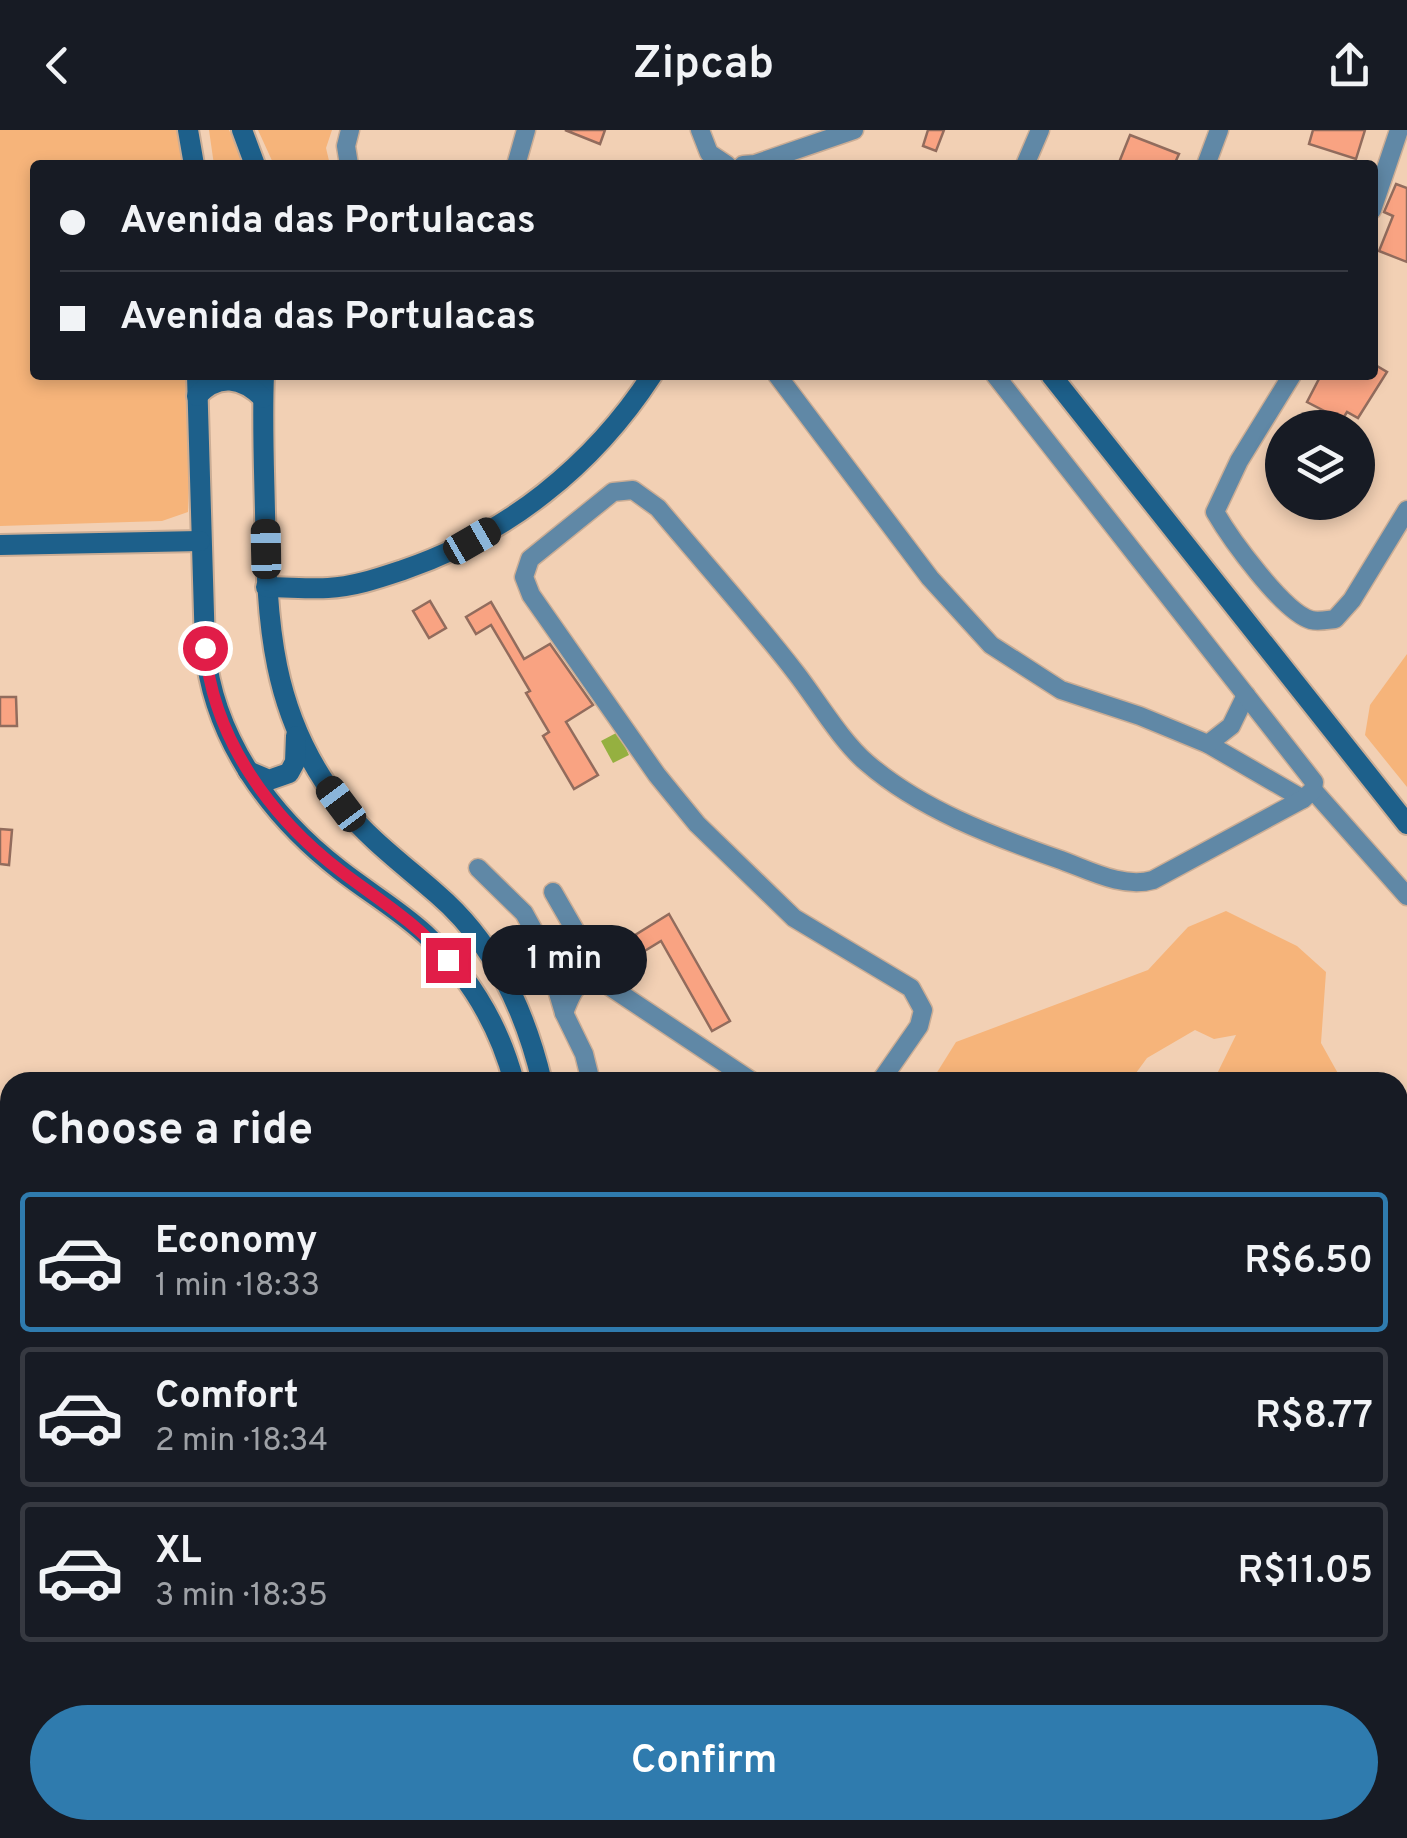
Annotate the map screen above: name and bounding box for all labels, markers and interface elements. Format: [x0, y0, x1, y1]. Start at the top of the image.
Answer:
text: Zipcab [633, 37, 774, 94]
icon: back [30, 38, 85, 93]
icon: share [1322, 38, 1377, 93]
text: Avenida das Portulacas [120, 198, 536, 247]
text: Avenida das Portulacas [120, 294, 536, 343]
map controls [1265, 410, 1375, 520]
button: layers [1265, 410, 1375, 520]
car [439, 513, 505, 569]
car [250, 519, 282, 579]
route start [183, 626, 228, 671]
car [311, 771, 371, 837]
callout: 1 min [483, 925, 648, 995]
route end [426, 938, 471, 983]
text: 1 min [527, 940, 602, 980]
text: Choose a ride [30, 1103, 313, 1160]
icon: car [35, 1217, 125, 1307]
text: Economy [155, 1218, 317, 1267]
text: R$6.50 [1244, 1238, 1373, 1287]
text: 1 min · 18:33 [155, 1267, 320, 1307]
icon: car [35, 1372, 125, 1462]
text: Comfort [155, 1373, 299, 1422]
text: R$8.77 [1255, 1393, 1373, 1442]
text: 2 min · 18:34 [155, 1422, 328, 1462]
icon: car [35, 1527, 125, 1617]
text: XL [155, 1528, 202, 1577]
text: R$11.05 [1237, 1548, 1373, 1597]
text: 3 min · 18:35 [155, 1577, 328, 1617]
button: Confirm [30, 1705, 1378, 1820]

